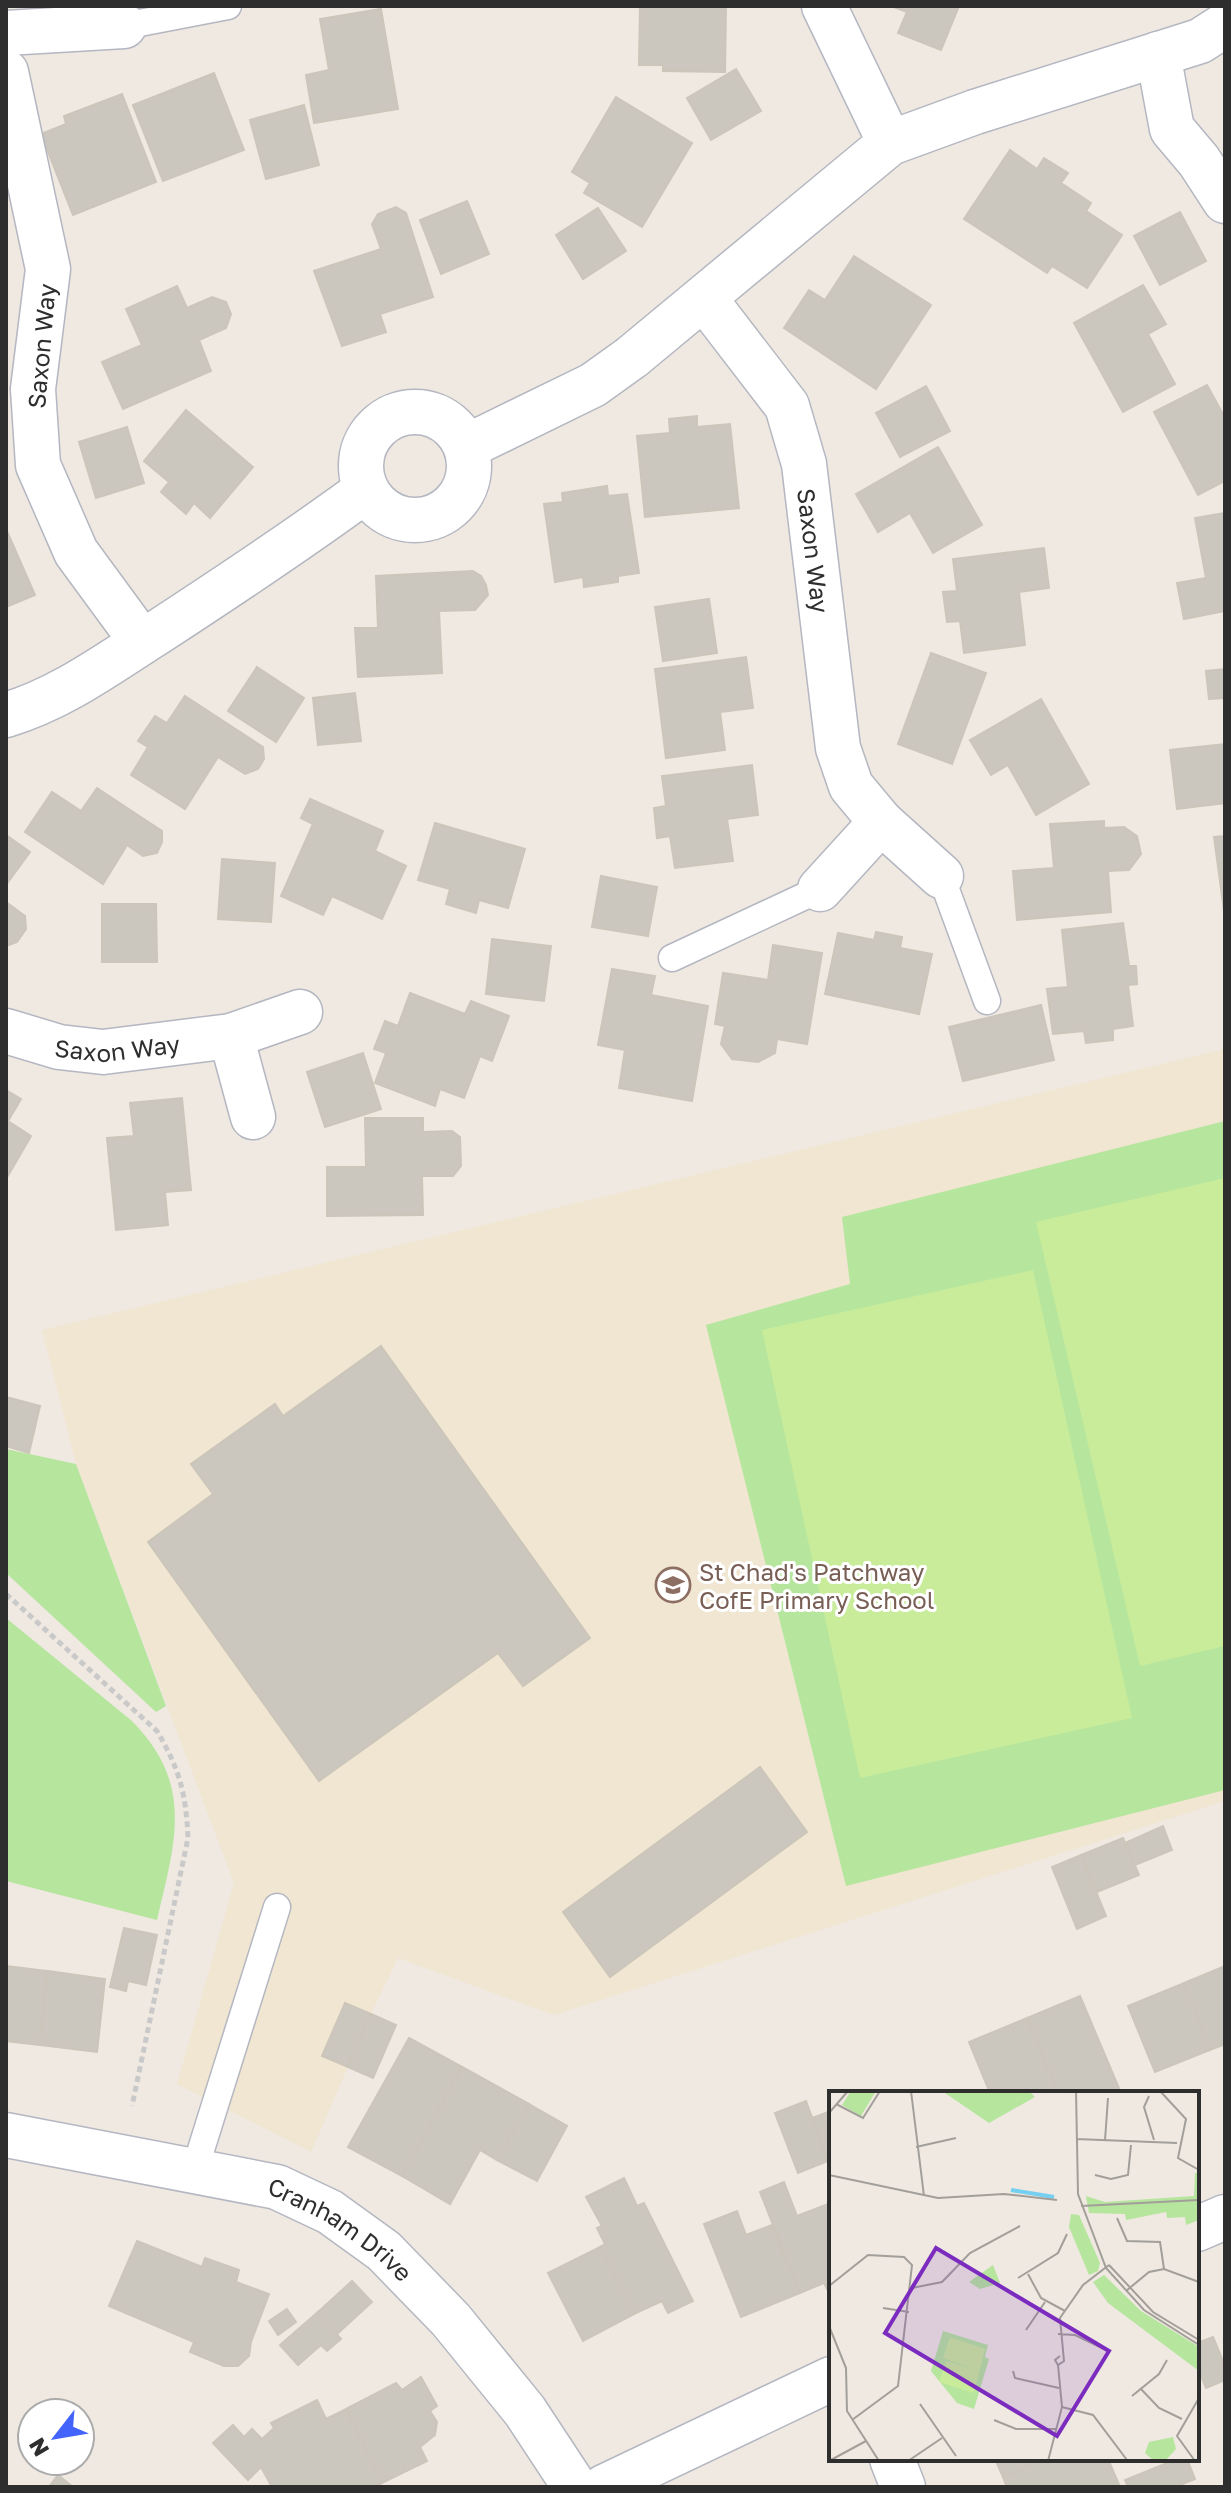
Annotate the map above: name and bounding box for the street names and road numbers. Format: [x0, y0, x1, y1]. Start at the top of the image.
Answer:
street label: Saxon Way [21, 282, 61, 410]
street label: Saxon Way [793, 487, 836, 615]
street label: Saxon Way [53, 1028, 181, 1067]
street label: Cranham Drive [266, 2171, 419, 2286]

